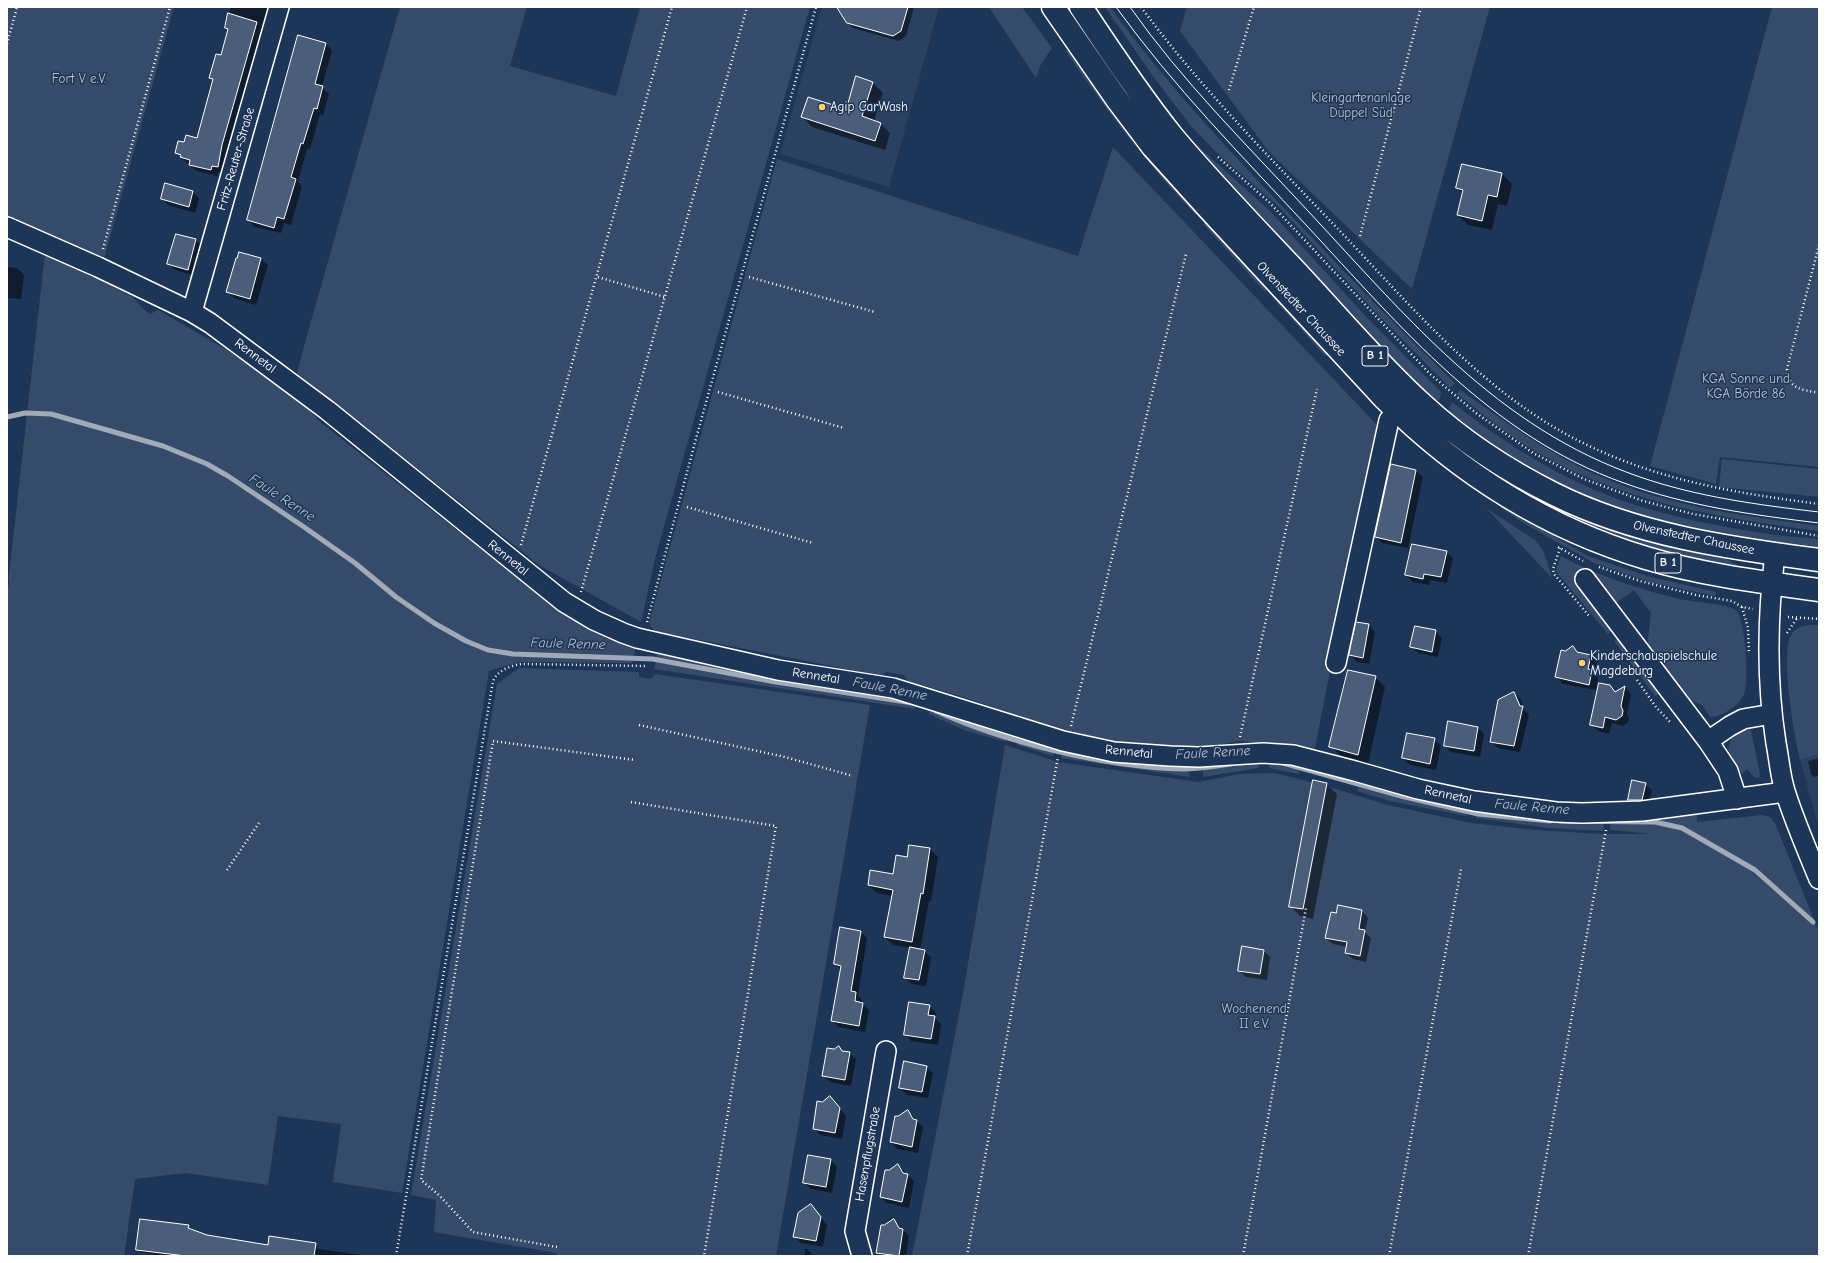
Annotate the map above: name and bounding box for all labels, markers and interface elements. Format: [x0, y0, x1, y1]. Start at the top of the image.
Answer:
park label: Fort V e.V. [52, 71, 106, 87]
park label: Kleingartenanlage Düppel Süd [1311, 90, 1411, 121]
place label: Agip CarWash [830, 99, 908, 115]
marker: Agip CarWash [817, 102, 827, 112]
street label: Fritz-Reuter-Straße [214, 106, 258, 212]
street label: Olvenstedter Chaussee [1253, 258, 1349, 360]
street label: Rennetal [231, 335, 279, 377]
road number: B 1 [1362, 346, 1388, 366]
park label: KGA Sonne und KGA Börde 86 [1702, 371, 1790, 402]
water label: Faule Renne [246, 470, 318, 526]
street label: Olvenstedter Chaussee [1632, 518, 1756, 558]
street label: Rennetal [484, 537, 532, 579]
road number: B 1 [1655, 553, 1681, 573]
water label: Faule Renne [530, 634, 606, 654]
place label: Kinderschauspielschule Magdeburg [1590, 648, 1717, 679]
marker: Kinderschauspielschule Magdeburg [1577, 658, 1587, 668]
street label: Rennetal [791, 665, 841, 687]
water label: Faule Renne [851, 674, 929, 704]
street label: Rennetal [1104, 742, 1154, 762]
water label: Faule Renne [1175, 743, 1251, 763]
street label: Rennetal [1423, 782, 1473, 808]
water label: Faule Renne [1494, 795, 1570, 819]
park label: Wochenend II e.V. [1221, 1001, 1287, 1032]
street label: Hasenpflugstraße [852, 1105, 884, 1203]

